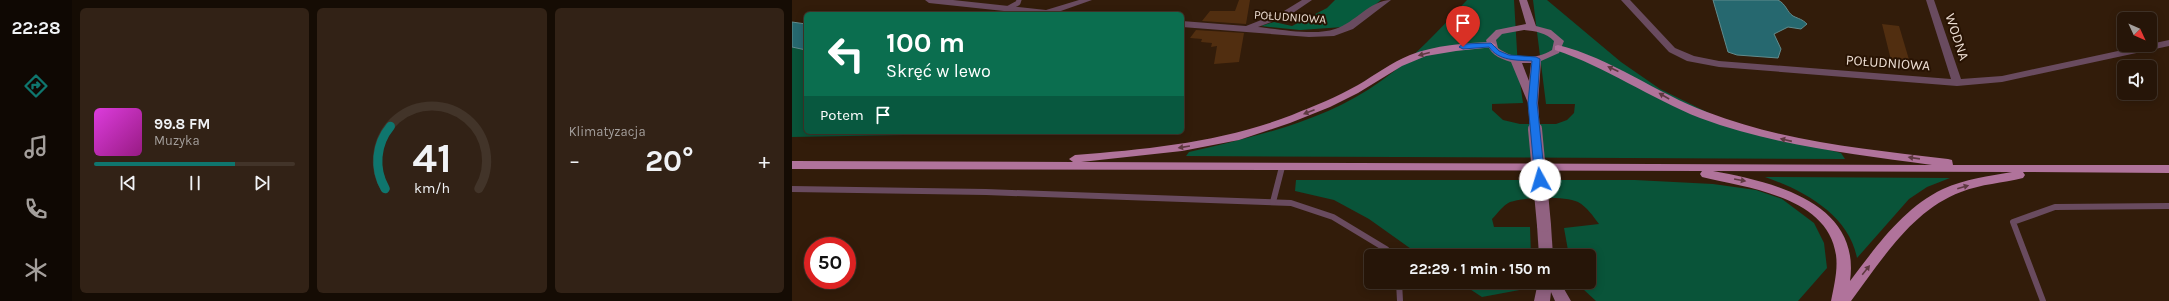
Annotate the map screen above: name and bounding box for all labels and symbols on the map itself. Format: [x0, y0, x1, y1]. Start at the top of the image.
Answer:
pin [1446, 6, 1480, 47]
street label: POŁUDNIOWA [1253, 7, 1327, 27]
street label: WODNA [1941, 11, 1973, 63]
north arrow [2117, 12, 2157, 52]
one-way arrow [1418, 51, 1430, 57]
street label: POŁUDNIOWA [1845, 52, 1931, 74]
one-way arrow [1608, 66, 1619, 72]
one-way arrow [1658, 93, 1670, 100]
one-way arrow [1302, 110, 1314, 116]
one-way arrow [1780, 136, 1792, 142]
one-way arrow [1178, 144, 1190, 150]
one-way arrow [1908, 155, 1920, 161]
position arrow [1519, 159, 1561, 201]
one-way arrow [1734, 177, 1746, 183]
one-way arrow [1957, 184, 1969, 190]
speed limit sign: 50 [804, 237, 856, 289]
one-way arrow [1862, 265, 1871, 276]

